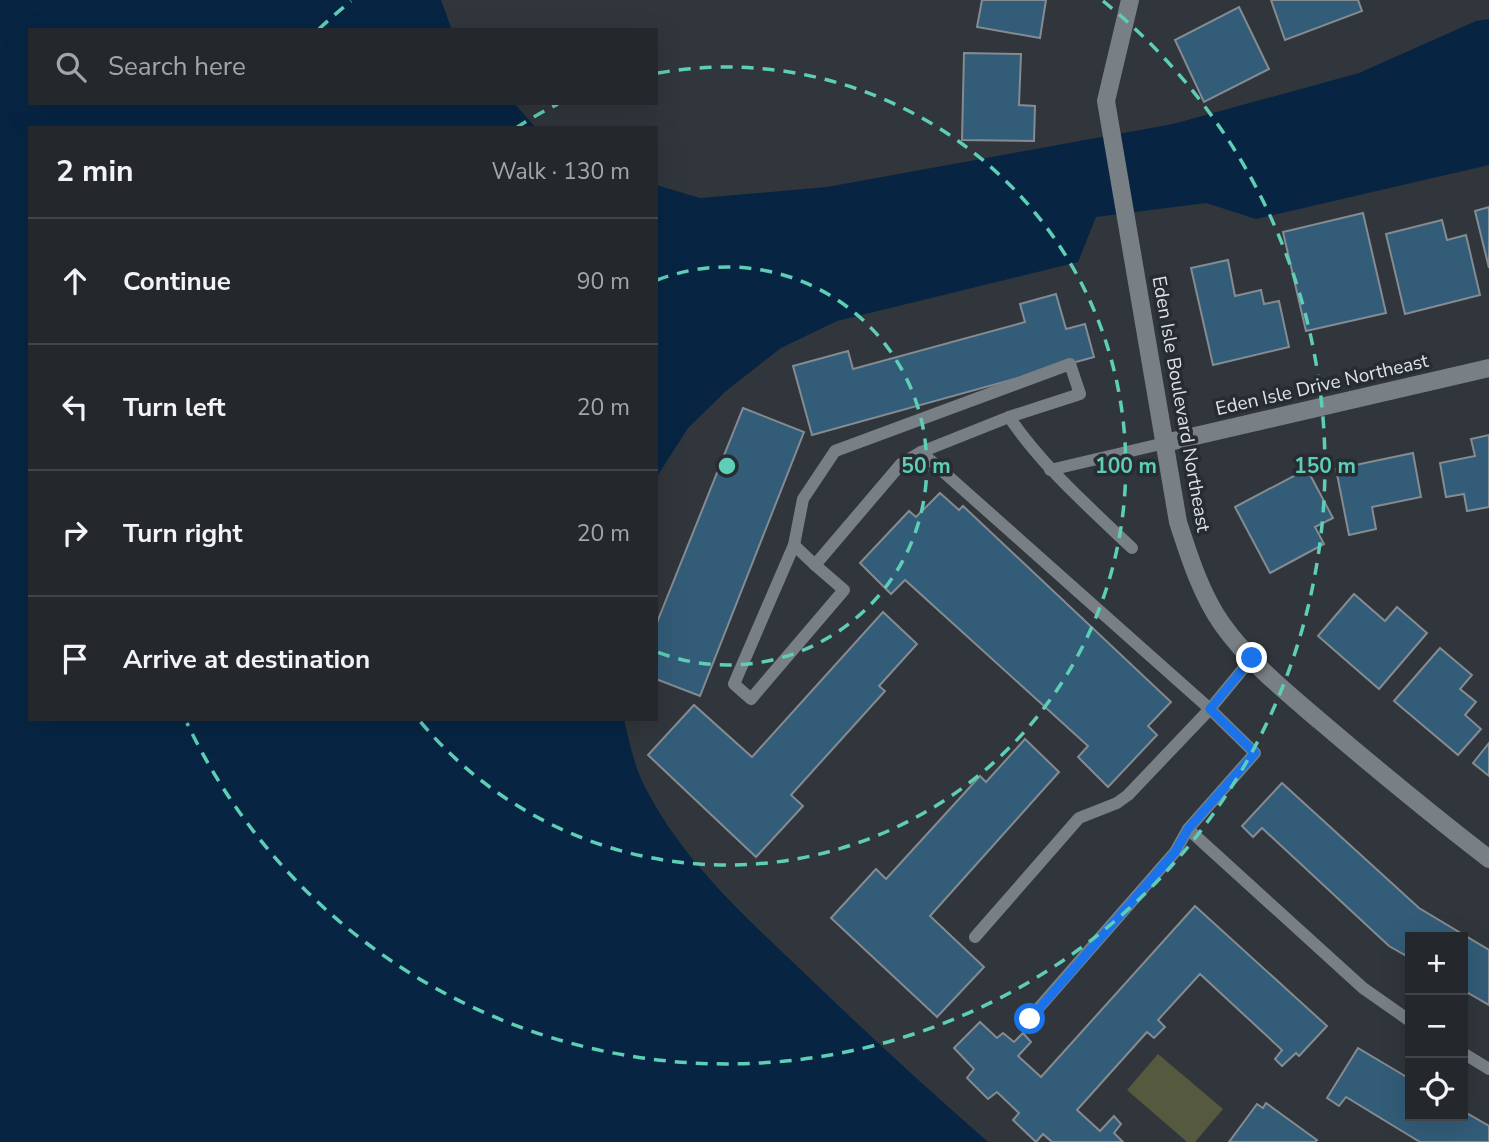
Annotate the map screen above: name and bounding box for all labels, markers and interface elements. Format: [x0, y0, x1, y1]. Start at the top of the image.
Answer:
search box [28, 28, 658, 105]
icon: search [52, 48, 90, 86]
text: Search here [108, 49, 246, 84]
text: 2 min [56, 151, 134, 192]
text: Walk · 130 m [491, 156, 630, 187]
icon: ahead [56, 262, 94, 300]
text: Continue [123, 264, 231, 299]
text: 90 m [577, 266, 630, 297]
street label: Eden Isle Boulevard Northeast [1146, 274, 1216, 534]
street label: Eden Isle Drive Northeast [1213, 348, 1431, 422]
icon: left [56, 388, 94, 426]
text: Turn left [123, 390, 226, 425]
text: 20 m [577, 392, 630, 423]
text: 50 m [901, 452, 951, 480]
text: 100 m [1095, 452, 1157, 480]
text: 150 m [1294, 452, 1356, 480]
centre of rings [715, 454, 739, 478]
icon: right [56, 514, 94, 552]
text: Turn right [123, 516, 242, 551]
text: 20 m [577, 518, 630, 549]
icon: arrive [56, 640, 94, 678]
text: Arrive at destination [123, 642, 370, 677]
route end [1236, 642, 1267, 673]
map controls [1405, 932, 1468, 1121]
button: + [1405, 932, 1468, 995]
button: − [1405, 995, 1468, 1058]
route start [1014, 1003, 1045, 1034]
button: locate [1405, 1058, 1468, 1121]

